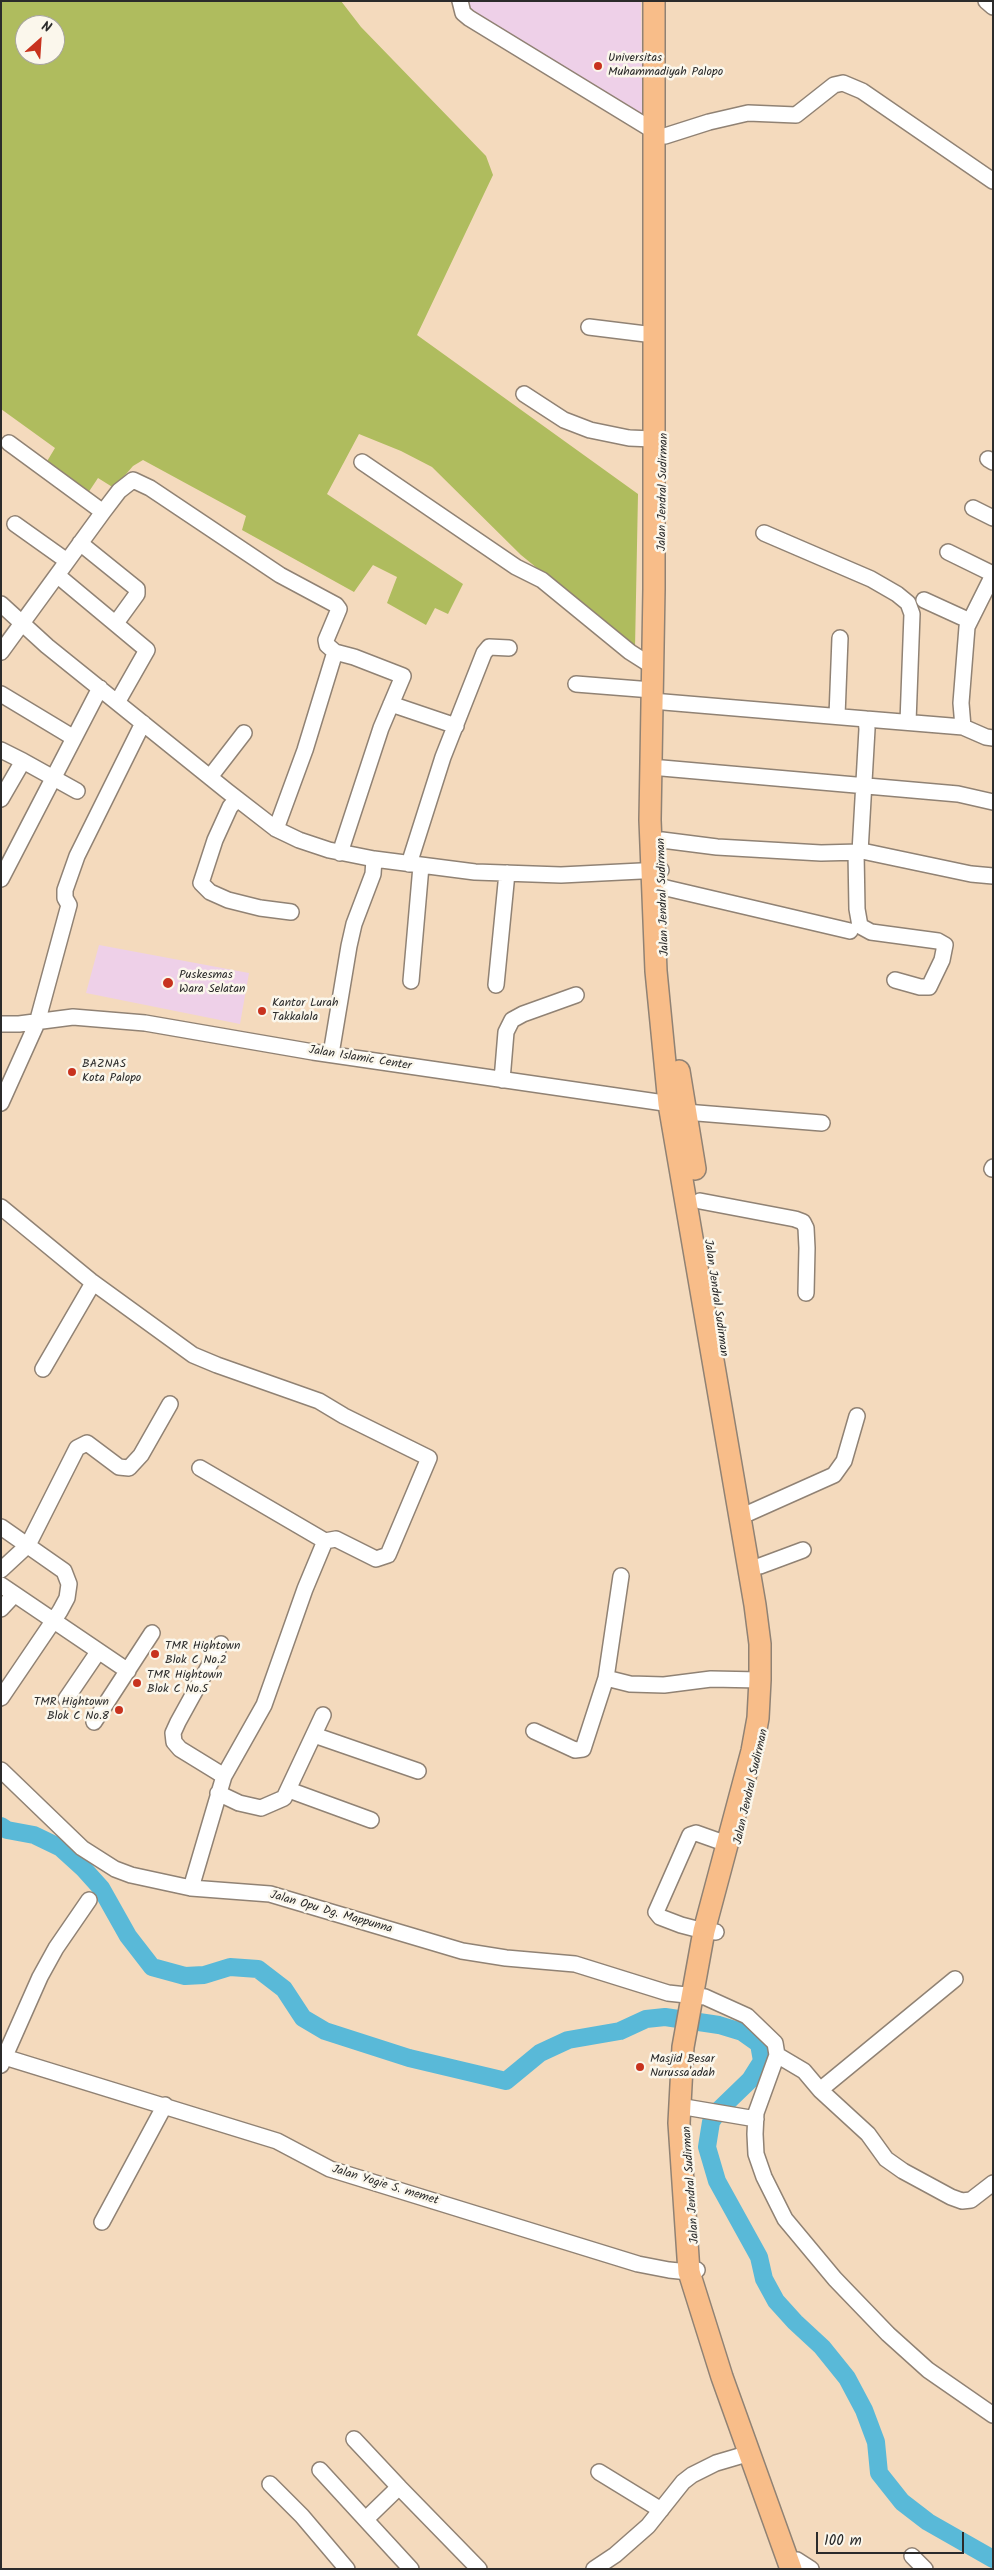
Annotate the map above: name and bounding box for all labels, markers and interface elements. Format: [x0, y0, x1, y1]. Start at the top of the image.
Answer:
north arrow [15, 15, 65, 65]
text: N [37, 16, 55, 39]
place label: Universitas Muhammadiyah Palopo [608, 52, 723, 80]
marker: Universitas Muhammadiyah Palopo [592, 60, 604, 72]
street label: Jalan Jendral Sudirman [656, 433, 672, 551]
street label: Jalan Jendral Sudirman [655, 838, 673, 956]
place label: Puskesmas Wara Selatan [179, 969, 245, 997]
marker: Puskesmas Wara Selatan [161, 976, 175, 990]
place label: Kantor Lurah Takkalala [272, 997, 338, 1025]
marker: Kantor Lurah Takkalala [256, 1005, 268, 1017]
street label: Jalan Islamic Center [308, 1044, 412, 1074]
place label: BAZNAS Kota Palopo [82, 1058, 141, 1086]
marker: BAZNAS Kota Palopo [66, 1066, 78, 1078]
street label: Jalan Jendral Sudirman [700, 1238, 730, 1358]
place label: TMR Hightown Blok C No.2 [165, 1640, 240, 1668]
marker: TMR Hightown Blok C No.2 [149, 1648, 161, 1660]
place label: TMR Hightown Blok C No.5 [147, 1669, 222, 1697]
marker: TMR Hightown Blok C No.5 [131, 1677, 143, 1689]
place label: TMR Hightown Blok C No.8 [34, 1696, 109, 1724]
marker: TMR Hightown Blok C No.8 [113, 1704, 125, 1716]
street label: Jalan Jendral Sudirman [732, 1728, 772, 1846]
street label: Jalan Opu Dg. Mappunna [268, 1889, 394, 1937]
place label: Masjid Besar Nurussa'adah [650, 2053, 715, 2081]
marker: Masjid Besar Nurussa'adah [634, 2061, 646, 2073]
street label: Jalan Jendral Sudirman [681, 2125, 703, 2245]
street label: Jalan Yogie S. memet [330, 2163, 440, 2209]
scale bar [819, 2522, 966, 2554]
text: 100 m [824, 2529, 862, 2553]

